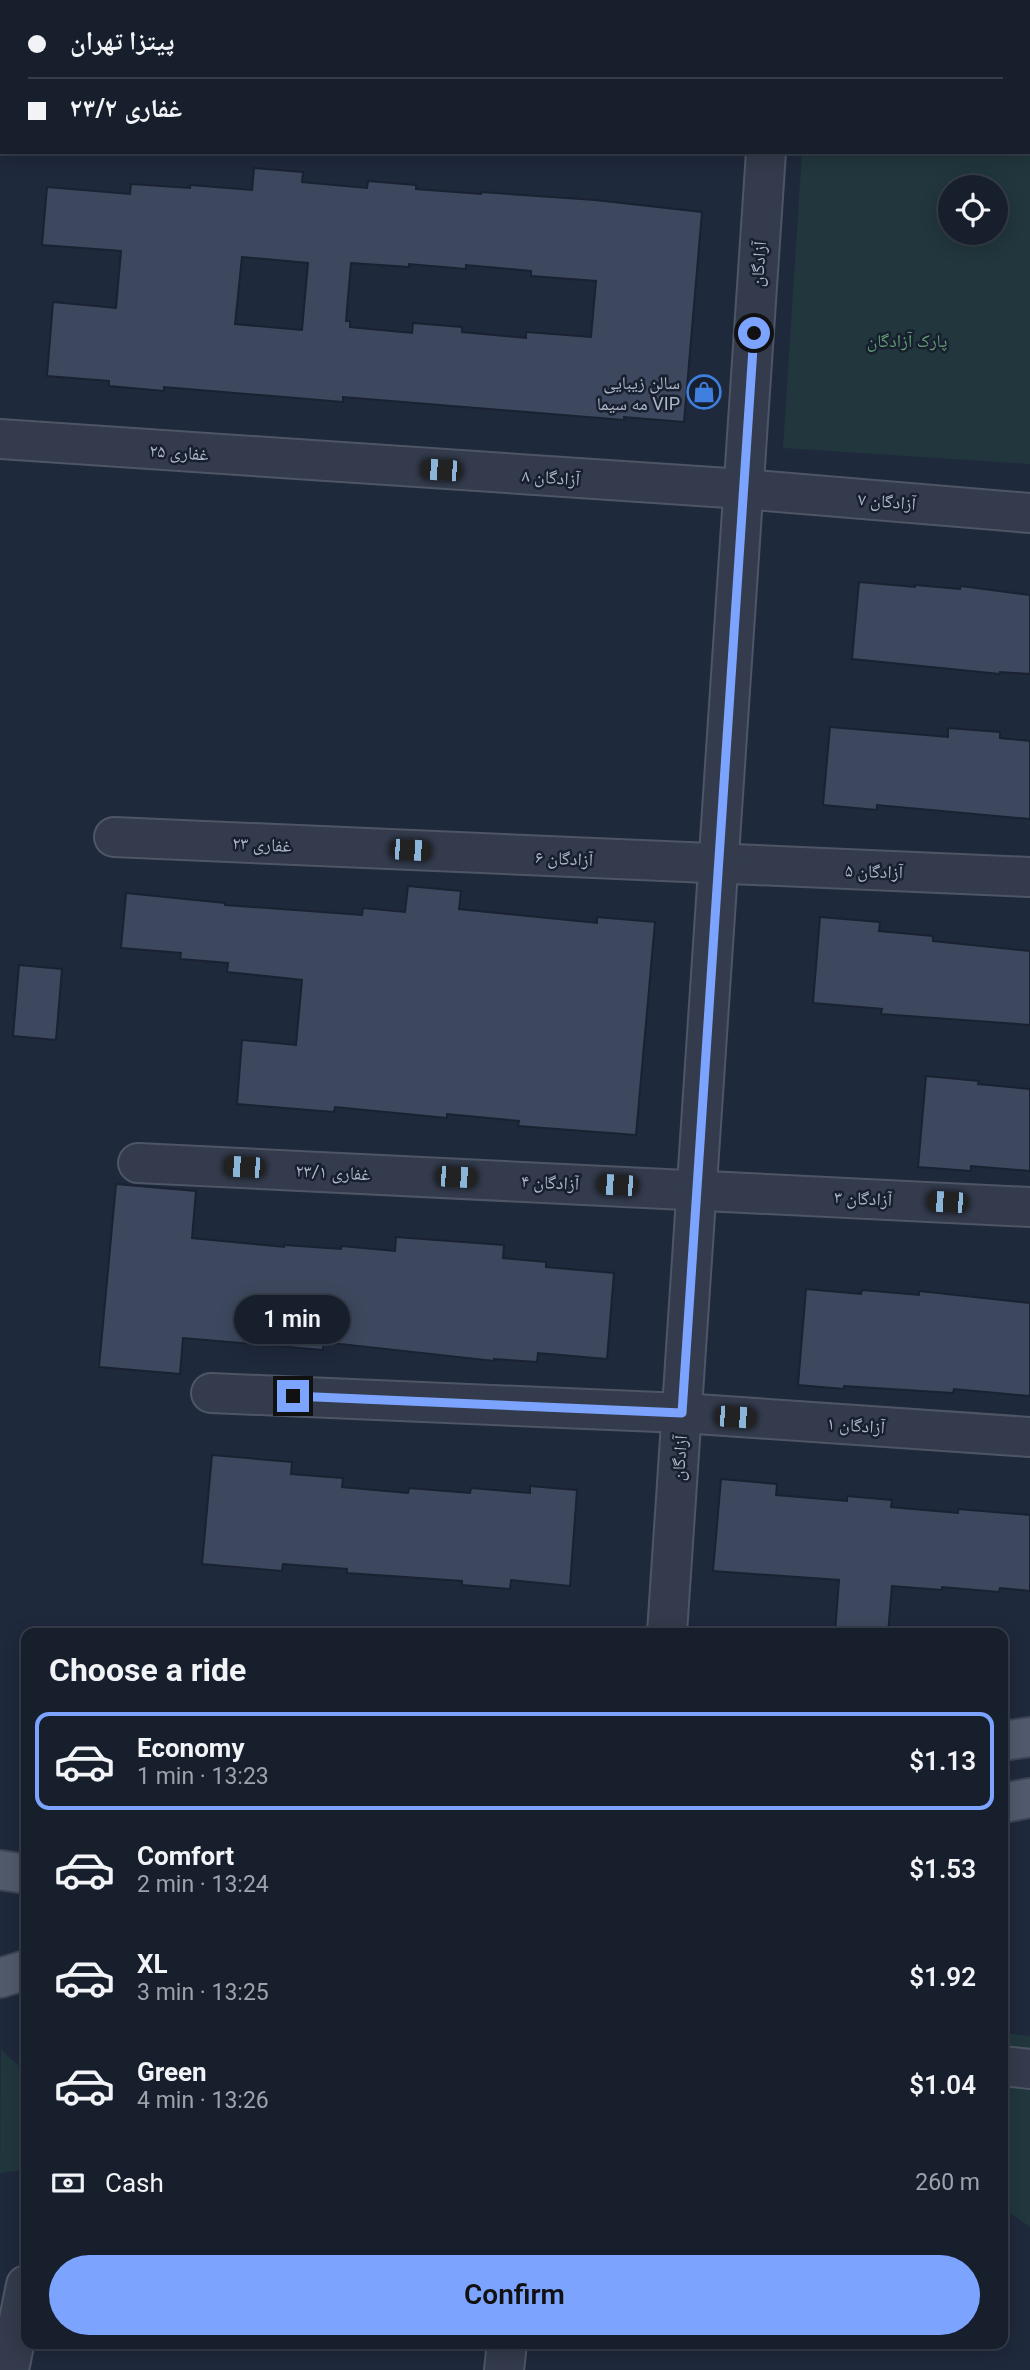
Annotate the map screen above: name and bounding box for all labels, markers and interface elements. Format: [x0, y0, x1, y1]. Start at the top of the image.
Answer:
text: پیتزا تهران [70, 26, 174, 56]
text: غفاری ۲۳/۲ [70, 93, 182, 123]
map controls [938, 175, 1008, 245]
button: locate [938, 175, 1008, 245]
street label: آزادگان [746, 240, 771, 288]
route start [738, 317, 770, 349]
park label: پارک آزادگان [867, 330, 947, 352]
place label: سالن زیبایی مه سیما VIP [597, 372, 680, 414]
shop icon: سالن زیبایی مه سیما VIP [685, 373, 723, 411]
street label: غفاری ۲۵ [149, 439, 209, 466]
car [420, 458, 463, 482]
street label: آزادگان ۸ [521, 464, 581, 491]
street label: آزادگان ۷ [857, 488, 917, 515]
street label: غفاری ۲۳ [232, 832, 292, 857]
car [389, 838, 432, 862]
street label: آزادگان ۶ [534, 846, 594, 871]
street label: آزادگان ۵ [845, 859, 904, 884]
car [223, 1155, 266, 1179]
street label: غفاری ۲۳/۱ [295, 1160, 371, 1185]
car [435, 1165, 478, 1189]
street label: آزادگان ۴ [520, 1170, 580, 1195]
car [596, 1173, 639, 1197]
street label: آزادگان ۳ [833, 1186, 893, 1211]
car [926, 1190, 969, 1214]
callout: 1 min [235, 1294, 351, 1344]
text: 1 min [263, 1306, 321, 1333]
route end [277, 1380, 309, 1412]
car [714, 1405, 757, 1429]
street label: آزادگان ۱ [826, 1412, 886, 1439]
street label: آزادگان [667, 1434, 692, 1482]
text: Choose a ride [49, 1651, 246, 1689]
icon: car [53, 1730, 116, 1793]
text: Economy [137, 1733, 244, 1763]
text: $1.13 [909, 1746, 976, 1776]
text: 1 min · 13:23 [137, 1763, 269, 1790]
icon: car [53, 1838, 116, 1901]
text: Comfort [137, 1841, 234, 1871]
text: $1.53 [909, 1854, 976, 1884]
text: 2 min · 13:24 [137, 1871, 269, 1898]
icon: car [53, 1946, 116, 2009]
text: XL [137, 1949, 168, 1979]
text: $1.92 [909, 1962, 976, 1992]
text: 3 min · 13:25 [137, 1979, 269, 2006]
icon: car [53, 2054, 116, 2117]
text: Green [137, 2057, 207, 2087]
text: $1.04 [909, 2070, 976, 2100]
text: 4 min · 13:26 [137, 2087, 269, 2114]
icon: cash [49, 2164, 87, 2202]
text: Cash [105, 2168, 164, 2198]
text: 260 m [915, 2169, 980, 2196]
button: Confirm [49, 2255, 980, 2335]

